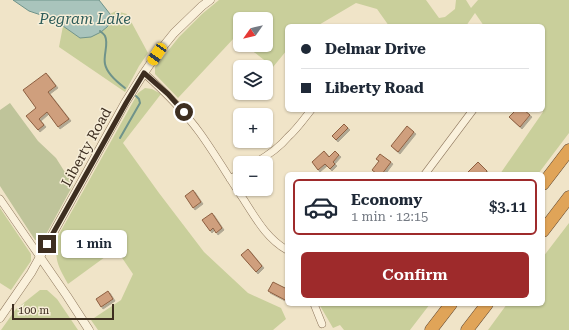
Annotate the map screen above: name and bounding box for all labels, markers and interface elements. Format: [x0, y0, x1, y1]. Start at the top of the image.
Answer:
water label: Pegram Lake [38, 10, 131, 28]
north arrow [233, 12, 273, 52]
map controls [233, 12, 273, 196]
text: Delmar Drive [325, 40, 426, 58]
car [145, 41, 169, 67]
button: layers [233, 60, 273, 100]
text: Liberty Road [325, 79, 424, 97]
route start [175, 103, 193, 121]
street label: Liberty Road [58, 105, 114, 189]
button: + [233, 108, 273, 148]
button: − [233, 156, 273, 196]
icon: car [303, 189, 339, 225]
text: Economy [351, 191, 422, 209]
text: $3.11 [489, 198, 527, 216]
text: 1 min · 12:15 [351, 209, 428, 224]
callout: 1 min [61, 230, 127, 258]
route end [38, 235, 56, 253]
text: 1 min [76, 236, 112, 251]
button: Confirm [301, 252, 529, 298]
scale bar [12, 302, 114, 321]
text: 100 m [18, 304, 49, 317]

